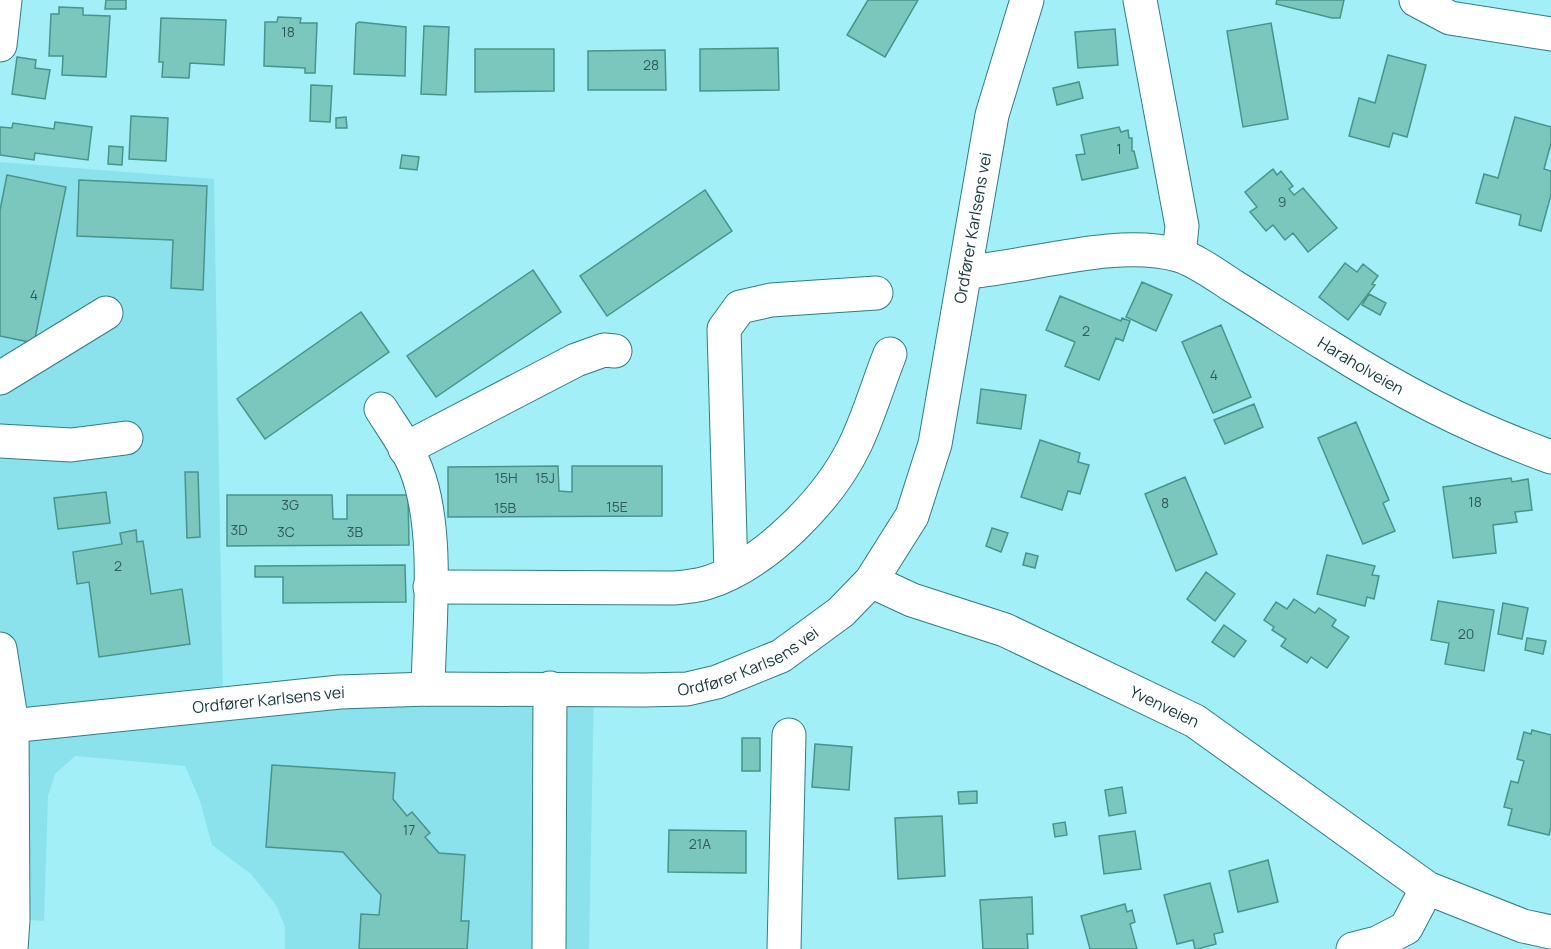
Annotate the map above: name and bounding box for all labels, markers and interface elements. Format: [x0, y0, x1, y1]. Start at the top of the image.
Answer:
house number: 18 [281, 22, 295, 41]
house number: 28 [643, 55, 659, 74]
house number: 1 [1116, 139, 1122, 158]
street label: Ordfører Karlsens vei [949, 151, 996, 305]
house number: 9 [1278, 192, 1286, 211]
house number: 4 [30, 285, 38, 304]
house number: 2 [1082, 321, 1090, 340]
street label: Haraholveien [1314, 331, 1408, 400]
house number: 4 [1210, 365, 1218, 384]
house number: 15H [494, 468, 518, 487]
house number: 15J [535, 468, 555, 487]
house number: 18 [1468, 492, 1482, 511]
house number: 8 [1161, 493, 1169, 512]
house number: 3G [281, 495, 299, 514]
house number: 15E [606, 497, 628, 516]
house number: 15B [494, 498, 516, 517]
house number: 3D [230, 520, 248, 539]
house number: 3C [277, 522, 295, 541]
house number: 3B [347, 522, 364, 541]
house number: 2 [114, 556, 122, 575]
street label: Ordfører Karlsens vei [677, 621, 823, 700]
house number: 20 [1458, 624, 1474, 643]
street label: Ordfører Karlsens vei [191, 681, 345, 718]
street label: Yvenveien [1126, 681, 1203, 732]
house number: 17 [403, 820, 415, 839]
house number: 21A [689, 834, 711, 853]

